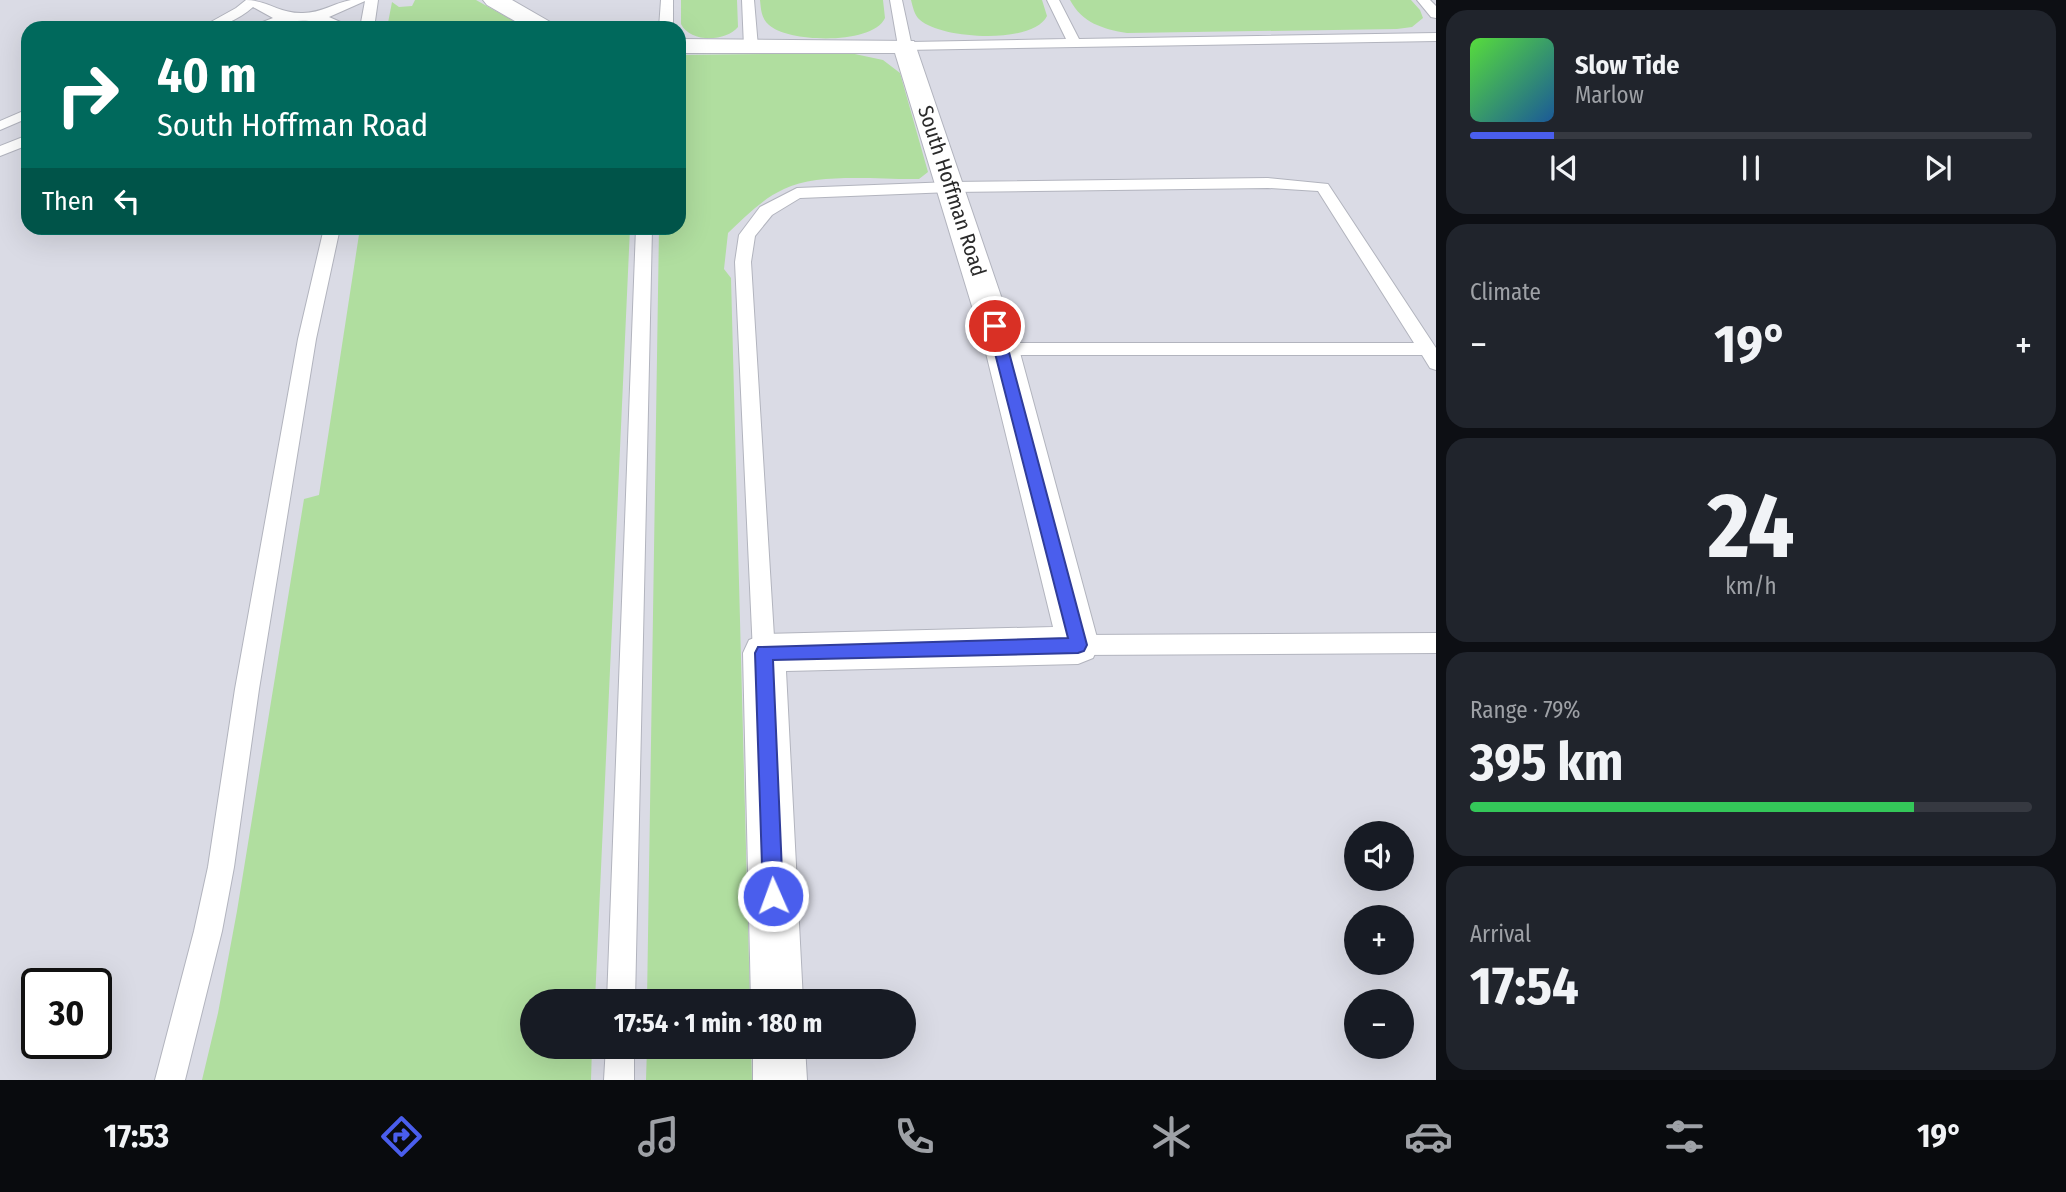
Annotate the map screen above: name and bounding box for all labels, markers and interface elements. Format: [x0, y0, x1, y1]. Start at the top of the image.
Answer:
text: 40 m [157, 46, 257, 105]
icon: right [42, 49, 133, 140]
text: Slow Tide [1575, 50, 1679, 81]
text: Marlow [1575, 81, 1644, 109]
street label: South Hoffman Road [912, 102, 992, 280]
text: South Hoffman Road [157, 106, 428, 144]
icon: previous [1545, 149, 1583, 187]
icon: pause [1732, 149, 1770, 187]
icon: next [1919, 149, 1957, 187]
icon: left [108, 182, 146, 220]
text: Then [42, 186, 94, 217]
text: Climate [1470, 278, 1541, 306]
pin [965, 296, 1025, 356]
icon: arrive [976, 307, 1014, 345]
text: 19° [1714, 313, 1788, 376]
text: − [1470, 322, 1487, 368]
text: + [2015, 322, 2032, 368]
text: 24 [1707, 472, 1795, 581]
text: km/h [1725, 572, 1777, 600]
text: Range · 79% [1470, 696, 1581, 724]
text: 395 km [1470, 731, 1624, 794]
map controls [1344, 821, 1414, 1059]
button: sound [1344, 821, 1414, 891]
position arrow [736, 859, 810, 933]
button: + [1344, 905, 1414, 975]
text: Arrival [1470, 920, 1531, 948]
text: 17:54 [1470, 955, 1579, 1018]
speed limit sign: 30 [21, 968, 112, 1059]
button: − [1344, 989, 1414, 1059]
text: 17:54 · 1 min · 180 m [614, 1008, 822, 1039]
icon: directions [377, 1112, 426, 1161]
icon: music [634, 1112, 683, 1161]
icon: phone [890, 1112, 939, 1161]
icon: climate [1147, 1112, 1196, 1161]
icon: car [1404, 1112, 1453, 1161]
icon: filters [1660, 1112, 1709, 1161]
text: 17:53 [104, 1117, 169, 1155]
text: 19° [1917, 1117, 1962, 1155]

